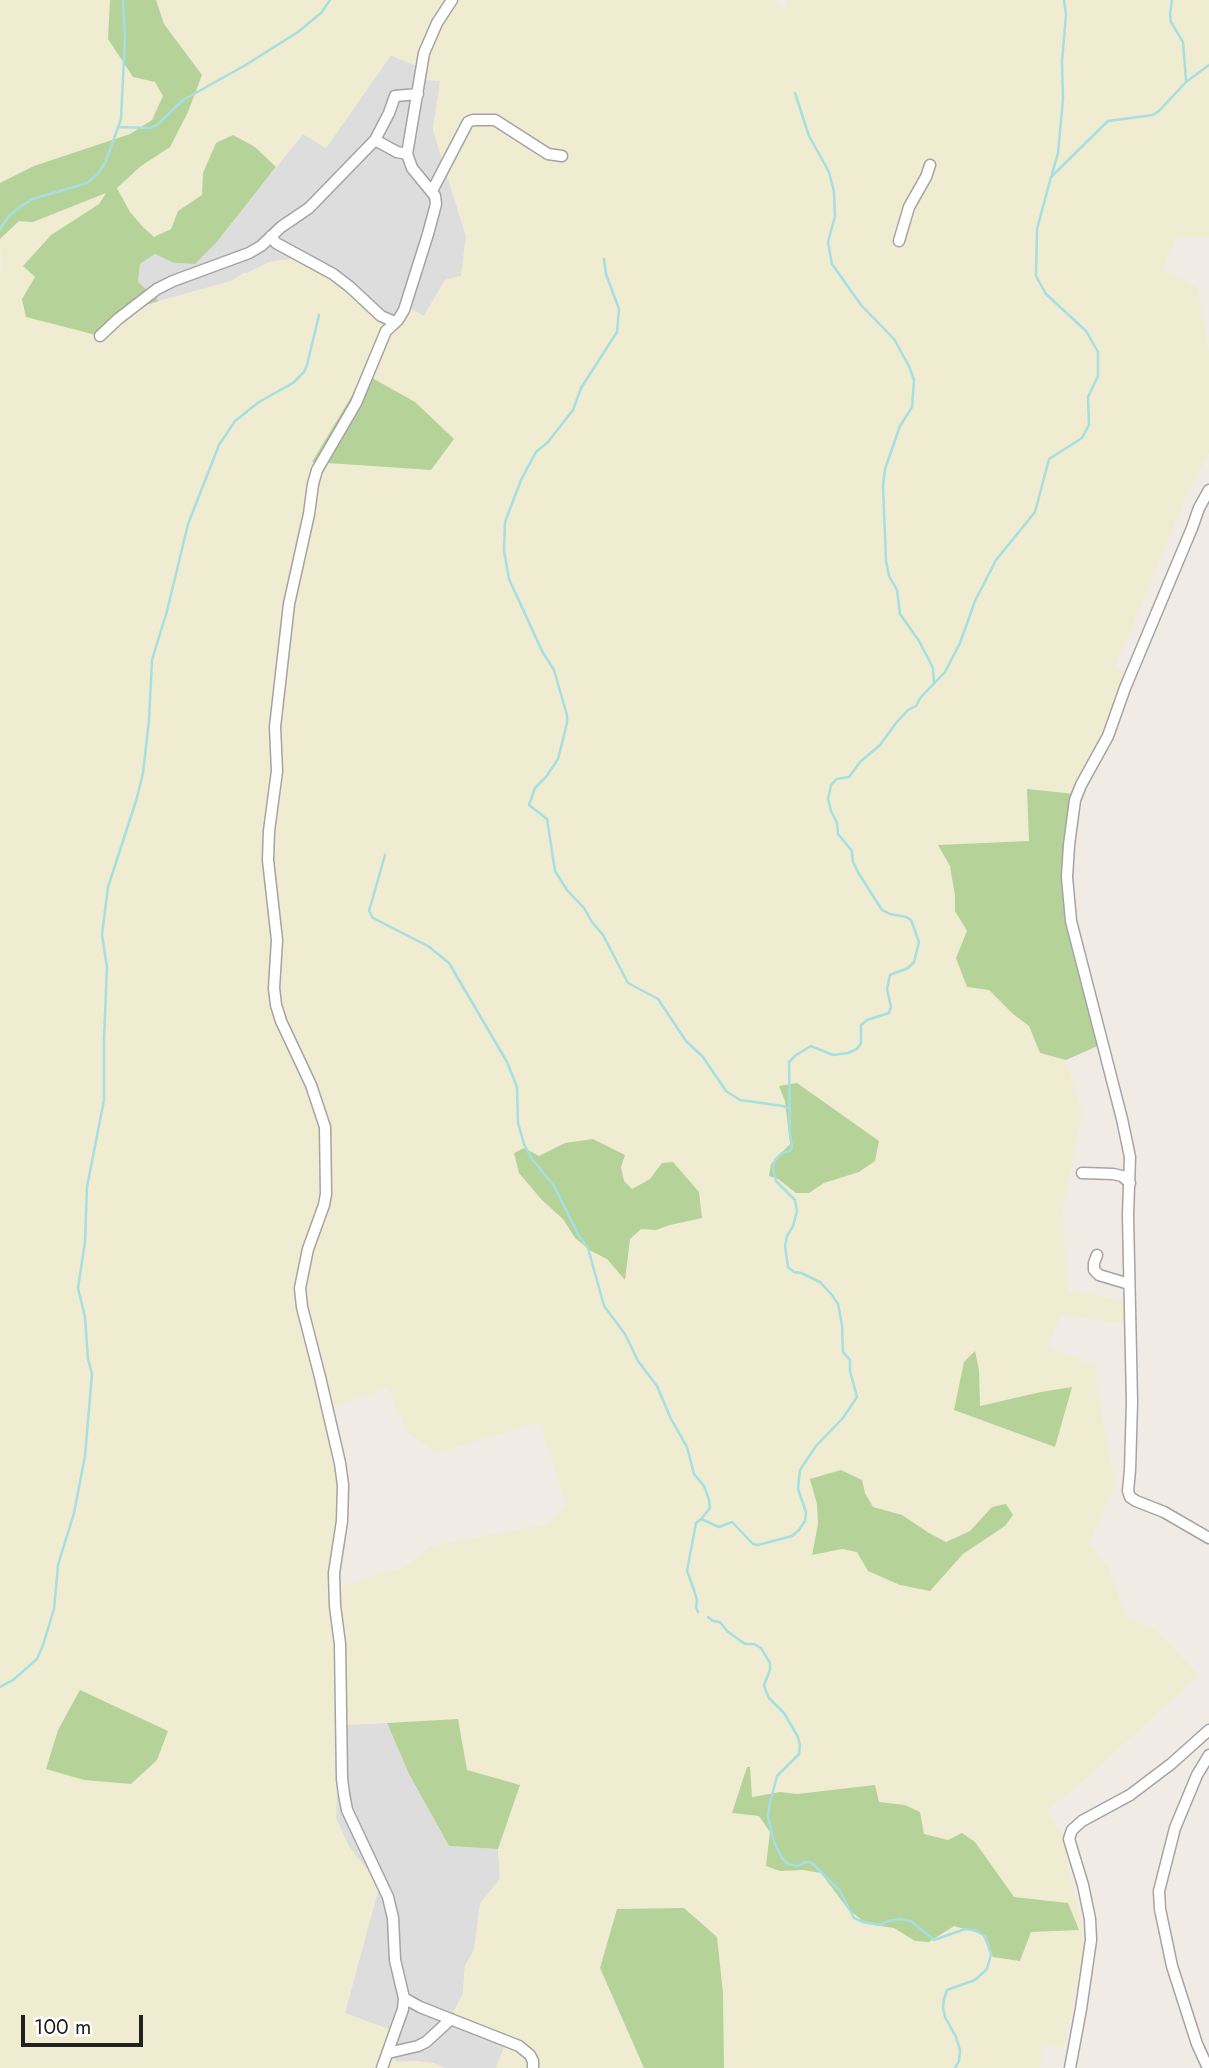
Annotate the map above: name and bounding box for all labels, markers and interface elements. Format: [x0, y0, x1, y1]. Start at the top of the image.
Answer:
scale bar [24, 2002, 147, 2046]
text: 100 m [34, 2012, 91, 2042]

